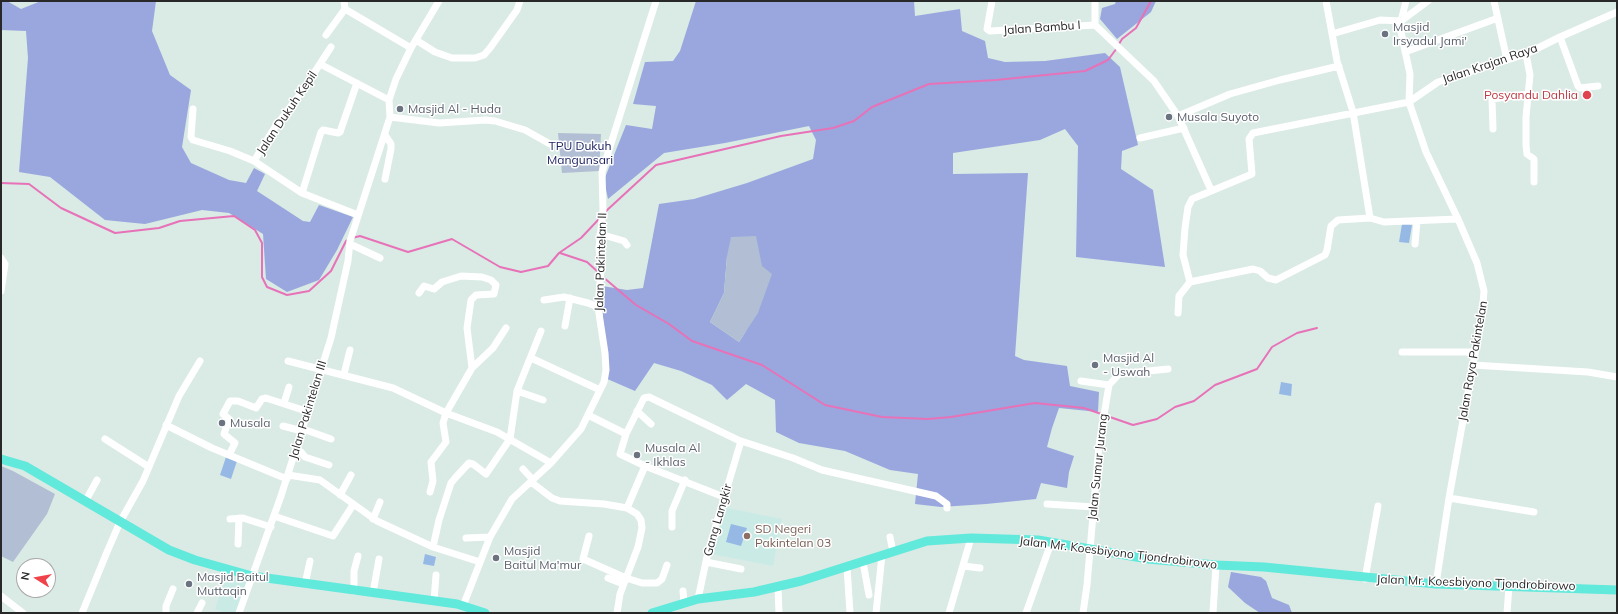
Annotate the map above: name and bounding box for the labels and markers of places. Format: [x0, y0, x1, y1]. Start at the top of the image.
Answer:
place label: Masjid Irsyadul Jami' [1393, 20, 1467, 48]
marker: Masjid Irsyadul Jami' [1380, 29, 1390, 39]
place label: Posyandu Dahlia [1484, 88, 1578, 102]
marker: Posyandu Dahlia [1581, 89, 1593, 101]
place label: Masjid Al - Huda [408, 102, 501, 116]
marker: Masjid Al - Huda [395, 104, 405, 114]
place label: Musala Suyoto [1177, 110, 1259, 124]
marker: Musala Suyoto [1164, 112, 1174, 122]
place label: Masjid Al - Uswah [1103, 351, 1154, 379]
marker: Masjid Al - Uswah [1090, 360, 1100, 370]
place label: Musala [230, 416, 270, 430]
marker: Musala [217, 418, 227, 428]
place label: Musala Al - Ikhlas [645, 441, 700, 469]
marker: Musala Al - Ikhlas [632, 450, 642, 460]
place label: SD Negeri Pakintelan 03 [755, 522, 831, 550]
marker: SD Negeri Pakintelan 03 [742, 531, 752, 541]
place label: Masjid Baitul Ma'mur [504, 544, 581, 572]
marker: Masjid Baitul Ma'mur [491, 553, 501, 563]
place label: Masjid Baitul Muttaqin [197, 570, 269, 598]
marker: Masjid Baitul Muttaqin [184, 579, 194, 589]

